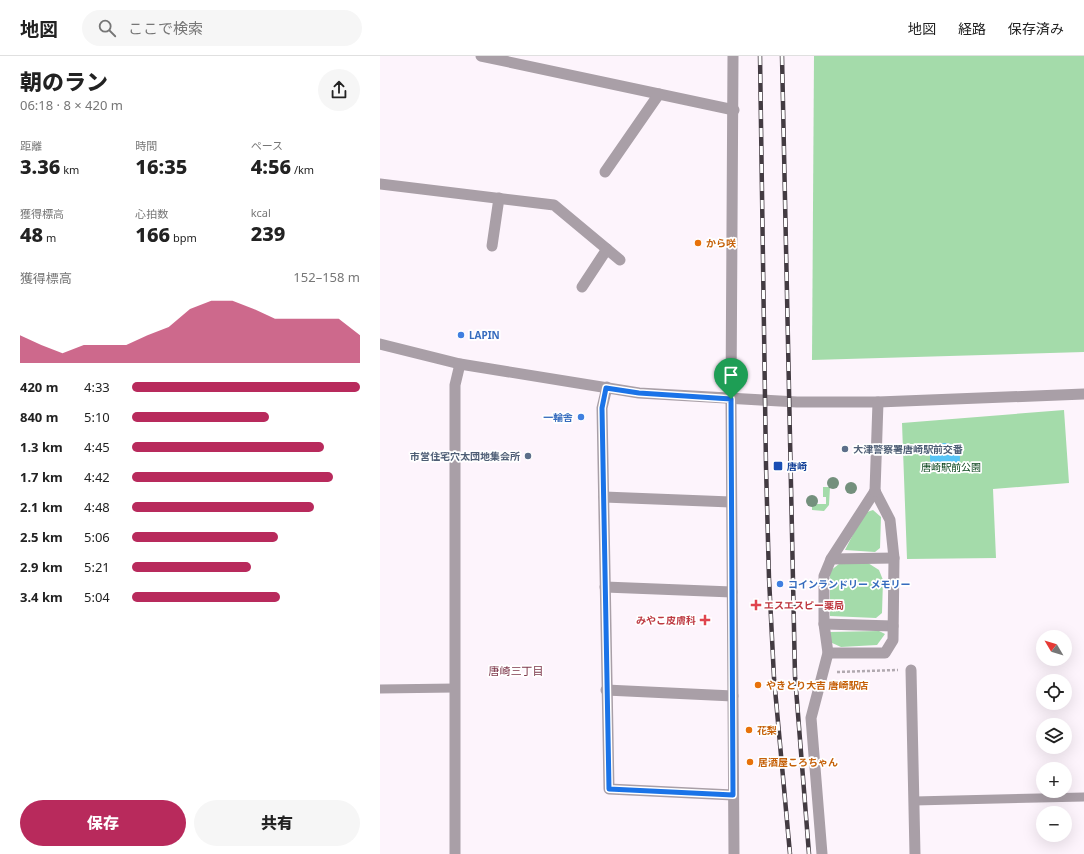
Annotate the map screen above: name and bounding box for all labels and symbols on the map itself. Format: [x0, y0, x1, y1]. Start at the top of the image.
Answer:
place label: から咲 [706, 236, 736, 250]
marker: から咲 [693, 238, 703, 248]
place label: LAPIN [469, 328, 500, 342]
marker: LAPIN [456, 330, 466, 340]
pin [714, 358, 748, 399]
place label: 一輪舎 [543, 410, 573, 424]
marker: 一輪舎 [576, 412, 586, 422]
place label: 大津警察署唐崎駅前交番 [853, 442, 963, 456]
marker: 大津警察署唐崎駅前交番 [840, 444, 850, 454]
place label: 市営住宅穴太団地集会所 [410, 449, 520, 463]
marker: 市営住宅穴太団地集会所 [523, 451, 533, 461]
place label: 唐崎 [787, 459, 807, 473]
marker: 唐崎 [772, 460, 784, 472]
park label: 唐崎駅前公園 [921, 460, 981, 474]
place label: コインランドリー メモリー [788, 577, 911, 591]
marker: コインランドリー メモリー [775, 579, 785, 589]
place label: エスエスピー薬局 [764, 598, 844, 612]
marker: エスエスピー薬局 [751, 600, 761, 610]
place label: みやこ皮膚科 [636, 613, 696, 627]
marker: みやこ皮膚科 [699, 614, 711, 626]
north arrow [1036, 630, 1072, 666]
district label: 唐崎三丁目 [489, 663, 544, 678]
place label: やきとり大吉 唐崎駅店 [766, 678, 869, 692]
marker: やきとり大吉 唐崎駅店 [753, 680, 763, 690]
place label: 花梨 [757, 723, 777, 737]
marker: 花梨 [744, 725, 754, 735]
place label: 居酒屋ころちゃん [758, 755, 838, 769]
marker: 居酒屋ころちゃん [745, 757, 755, 767]

